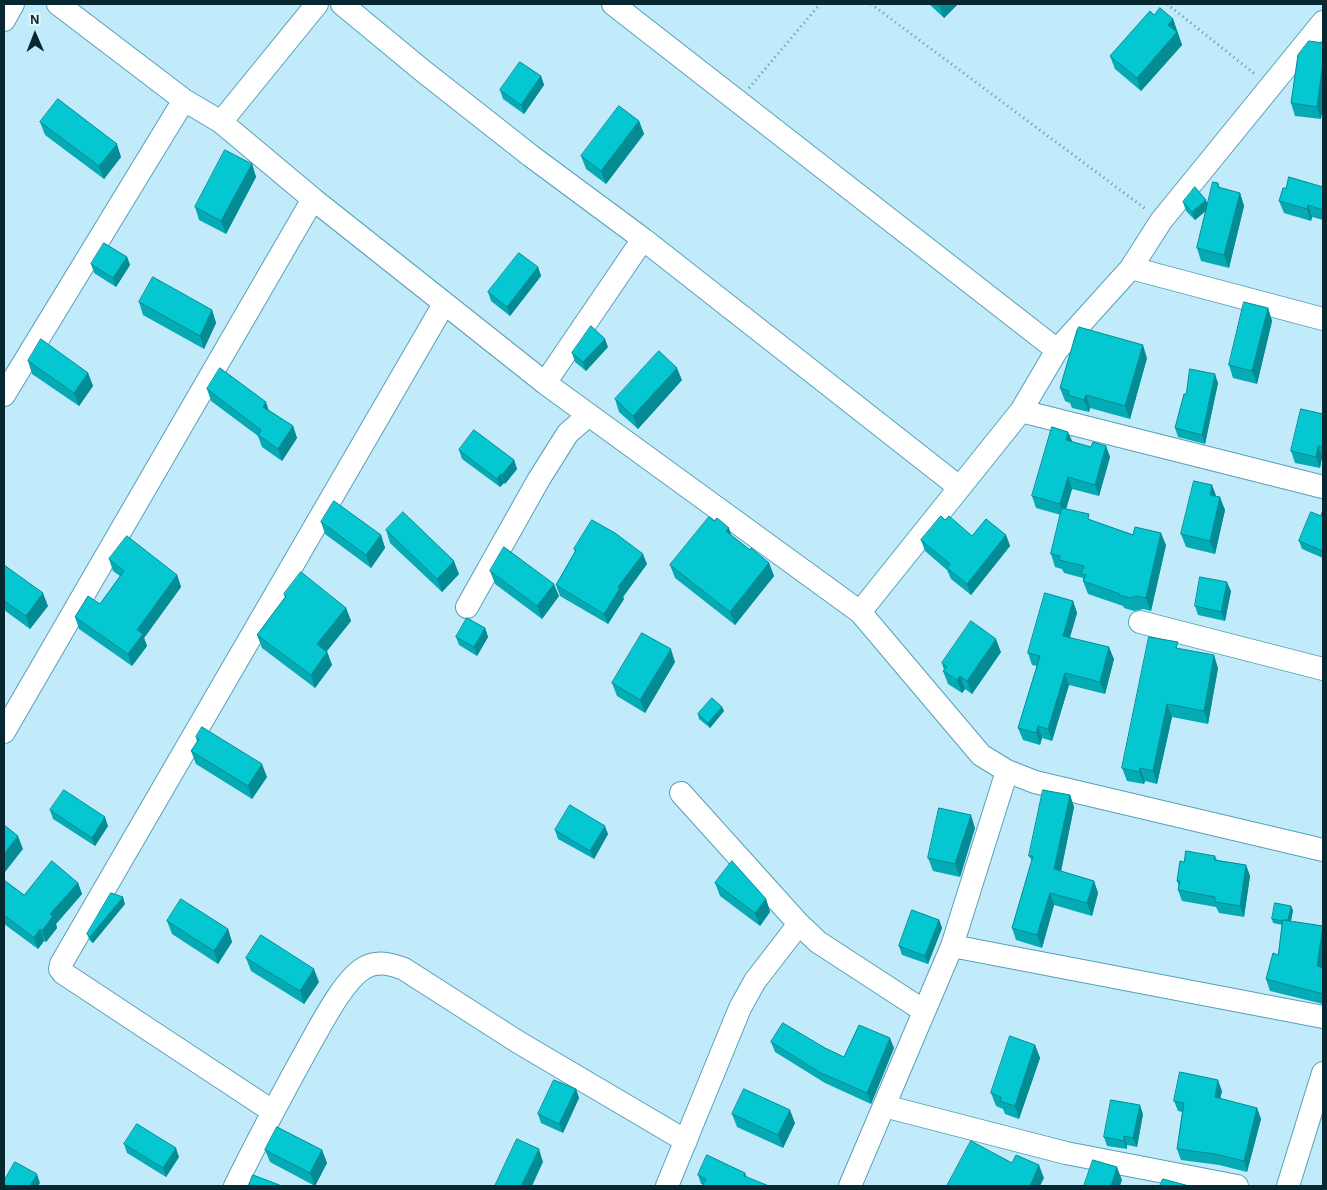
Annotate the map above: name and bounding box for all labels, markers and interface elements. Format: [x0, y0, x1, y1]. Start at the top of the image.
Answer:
north arrow [10, 10, 60, 60]
text: N [30, 13, 40, 27]

